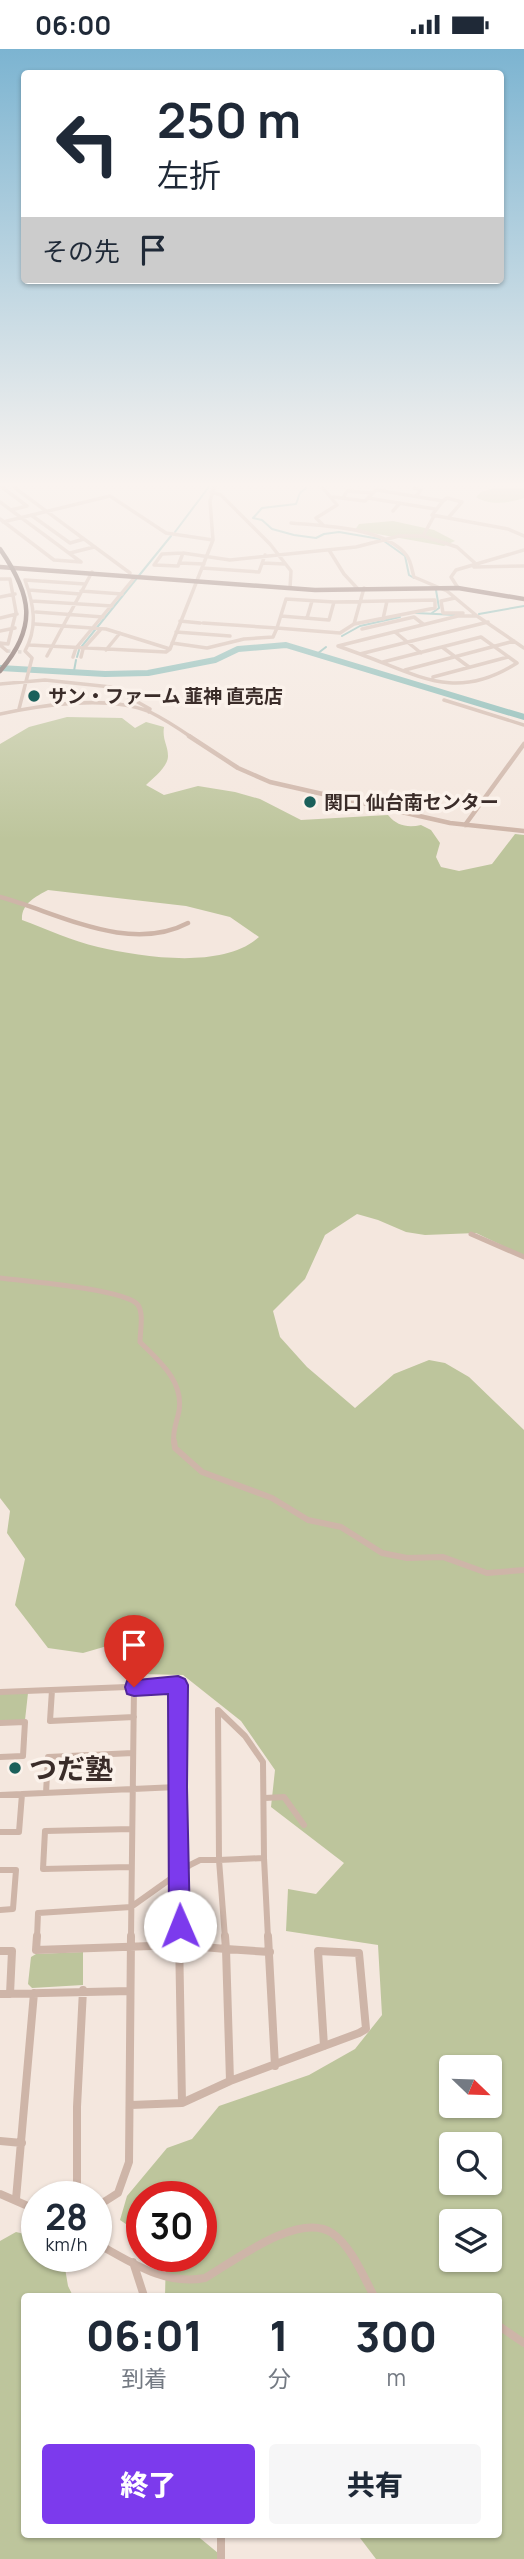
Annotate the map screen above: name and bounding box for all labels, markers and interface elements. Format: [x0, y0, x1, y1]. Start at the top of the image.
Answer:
text: 06:00 [35, 7, 111, 43]
text: 250 m [157, 86, 301, 153]
icon: left [42, 98, 133, 189]
text: 左折 [157, 153, 221, 197]
icon: arrive [134, 231, 172, 269]
text: その先 [42, 233, 120, 269]
place label: サン・ファーム 韮神 直売店 [48, 683, 283, 709]
marker: サン・ファーム 韮神 直売店 [26, 688, 42, 704]
place label: 関口 仙台南センター [324, 789, 499, 815]
marker: 関口 仙台南センター [302, 794, 318, 810]
pin [104, 1615, 164, 1687]
icon: arrive [115, 1626, 153, 1664]
place label: つだ塾 [29, 1749, 113, 1787]
marker: つだ塾 [7, 1760, 23, 1776]
position arrow [143, 1889, 217, 1963]
north arrow [439, 2055, 502, 2117]
map controls [439, 2055, 502, 2272]
button: search [439, 2132, 502, 2195]
speed limit sign: 30 [126, 2181, 217, 2272]
text: 28 [45, 2193, 88, 2241]
button: layers [439, 2209, 502, 2272]
text: km/h [46, 2232, 87, 2256]
text: 06:01 [86, 2306, 203, 2364]
text: 1 [270, 2306, 289, 2364]
text: 300 [356, 2307, 437, 2365]
text: m [387, 2361, 406, 2393]
text: 到着 [121, 2362, 167, 2394]
text: 分 [268, 2362, 291, 2394]
button: 終了 [42, 2444, 255, 2524]
button: 共有 [269, 2444, 481, 2524]

